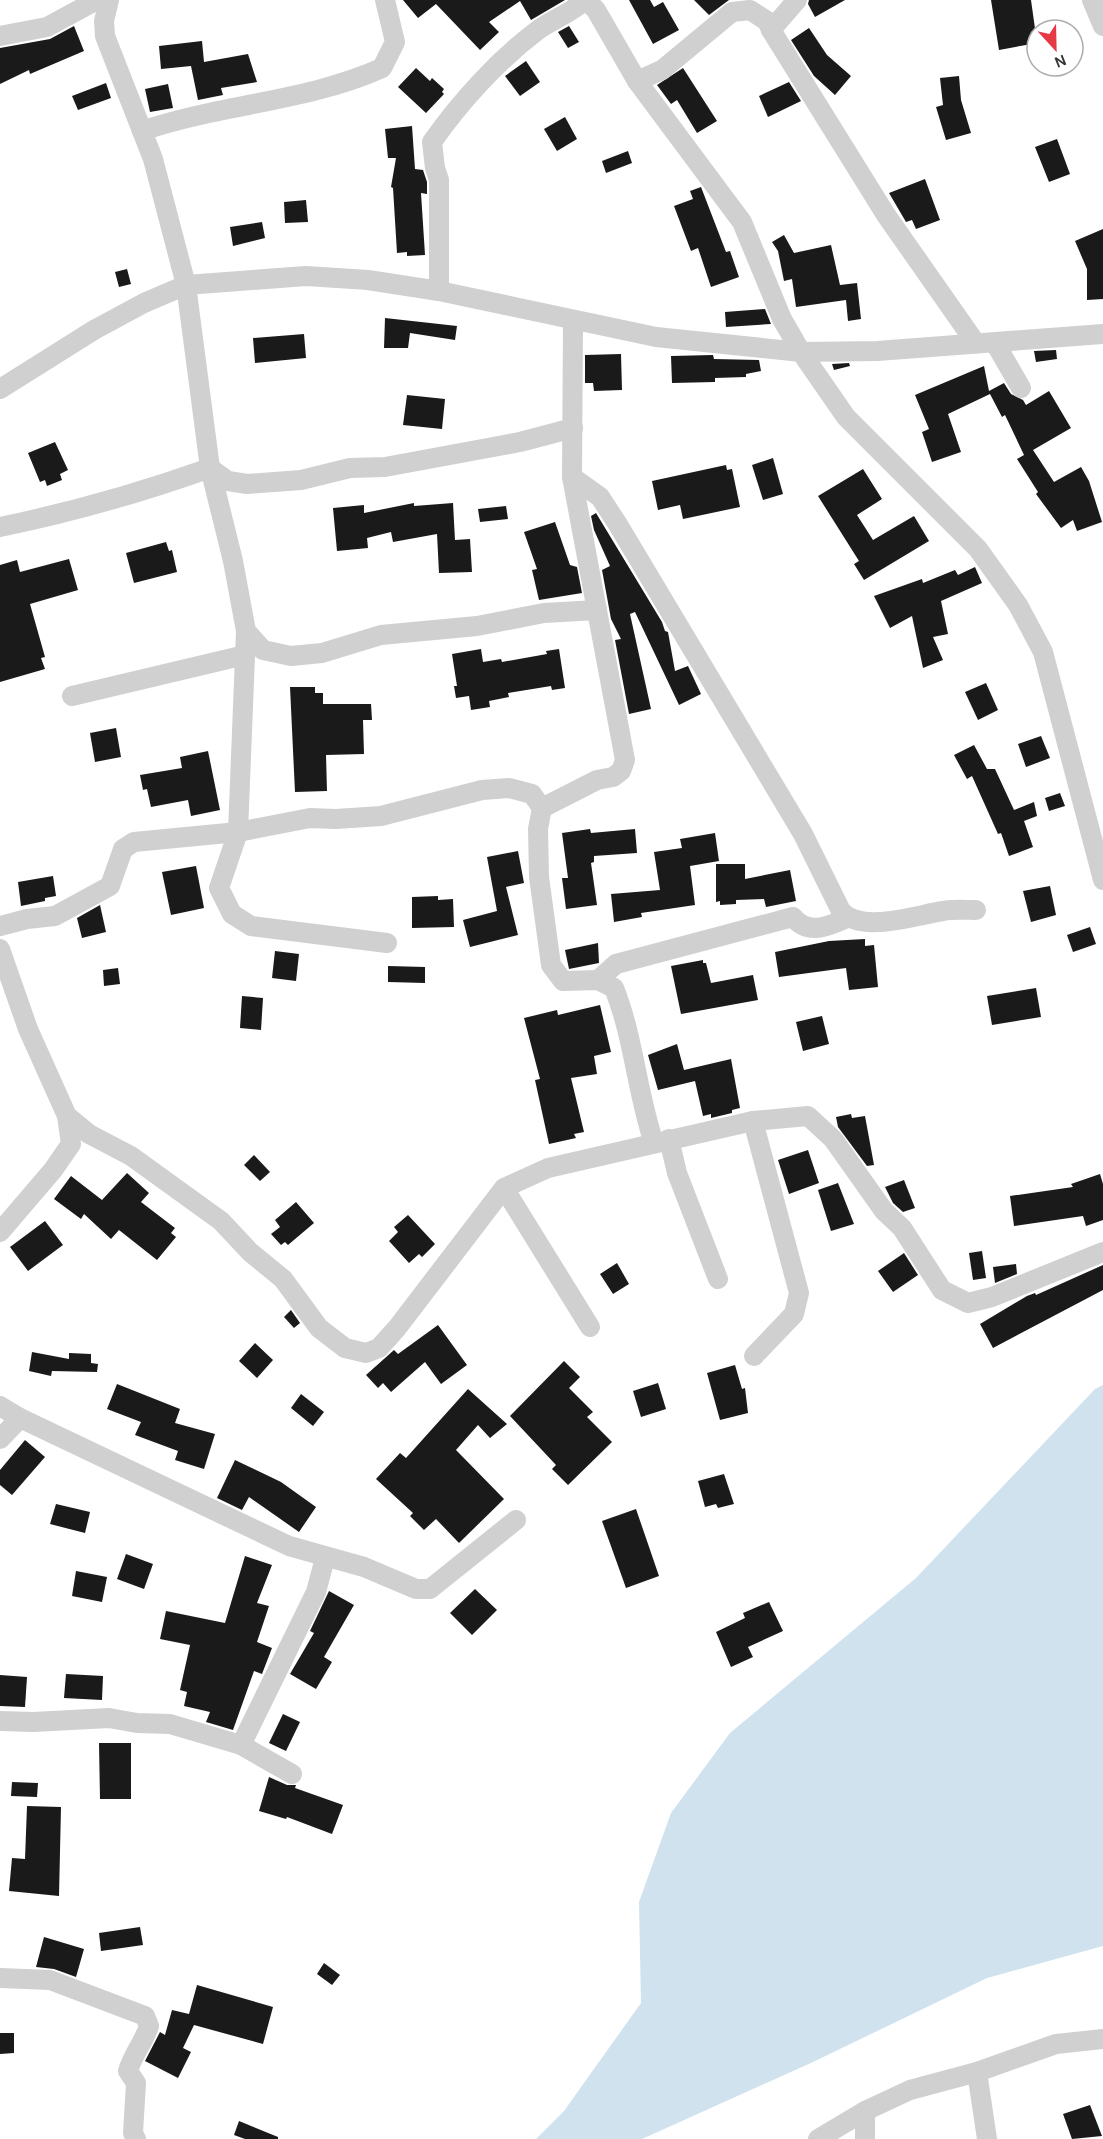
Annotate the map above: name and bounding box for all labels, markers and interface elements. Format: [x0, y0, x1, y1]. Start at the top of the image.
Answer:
north arrow [1025, 18, 1085, 78]
text: N [1052, 50, 1069, 72]

